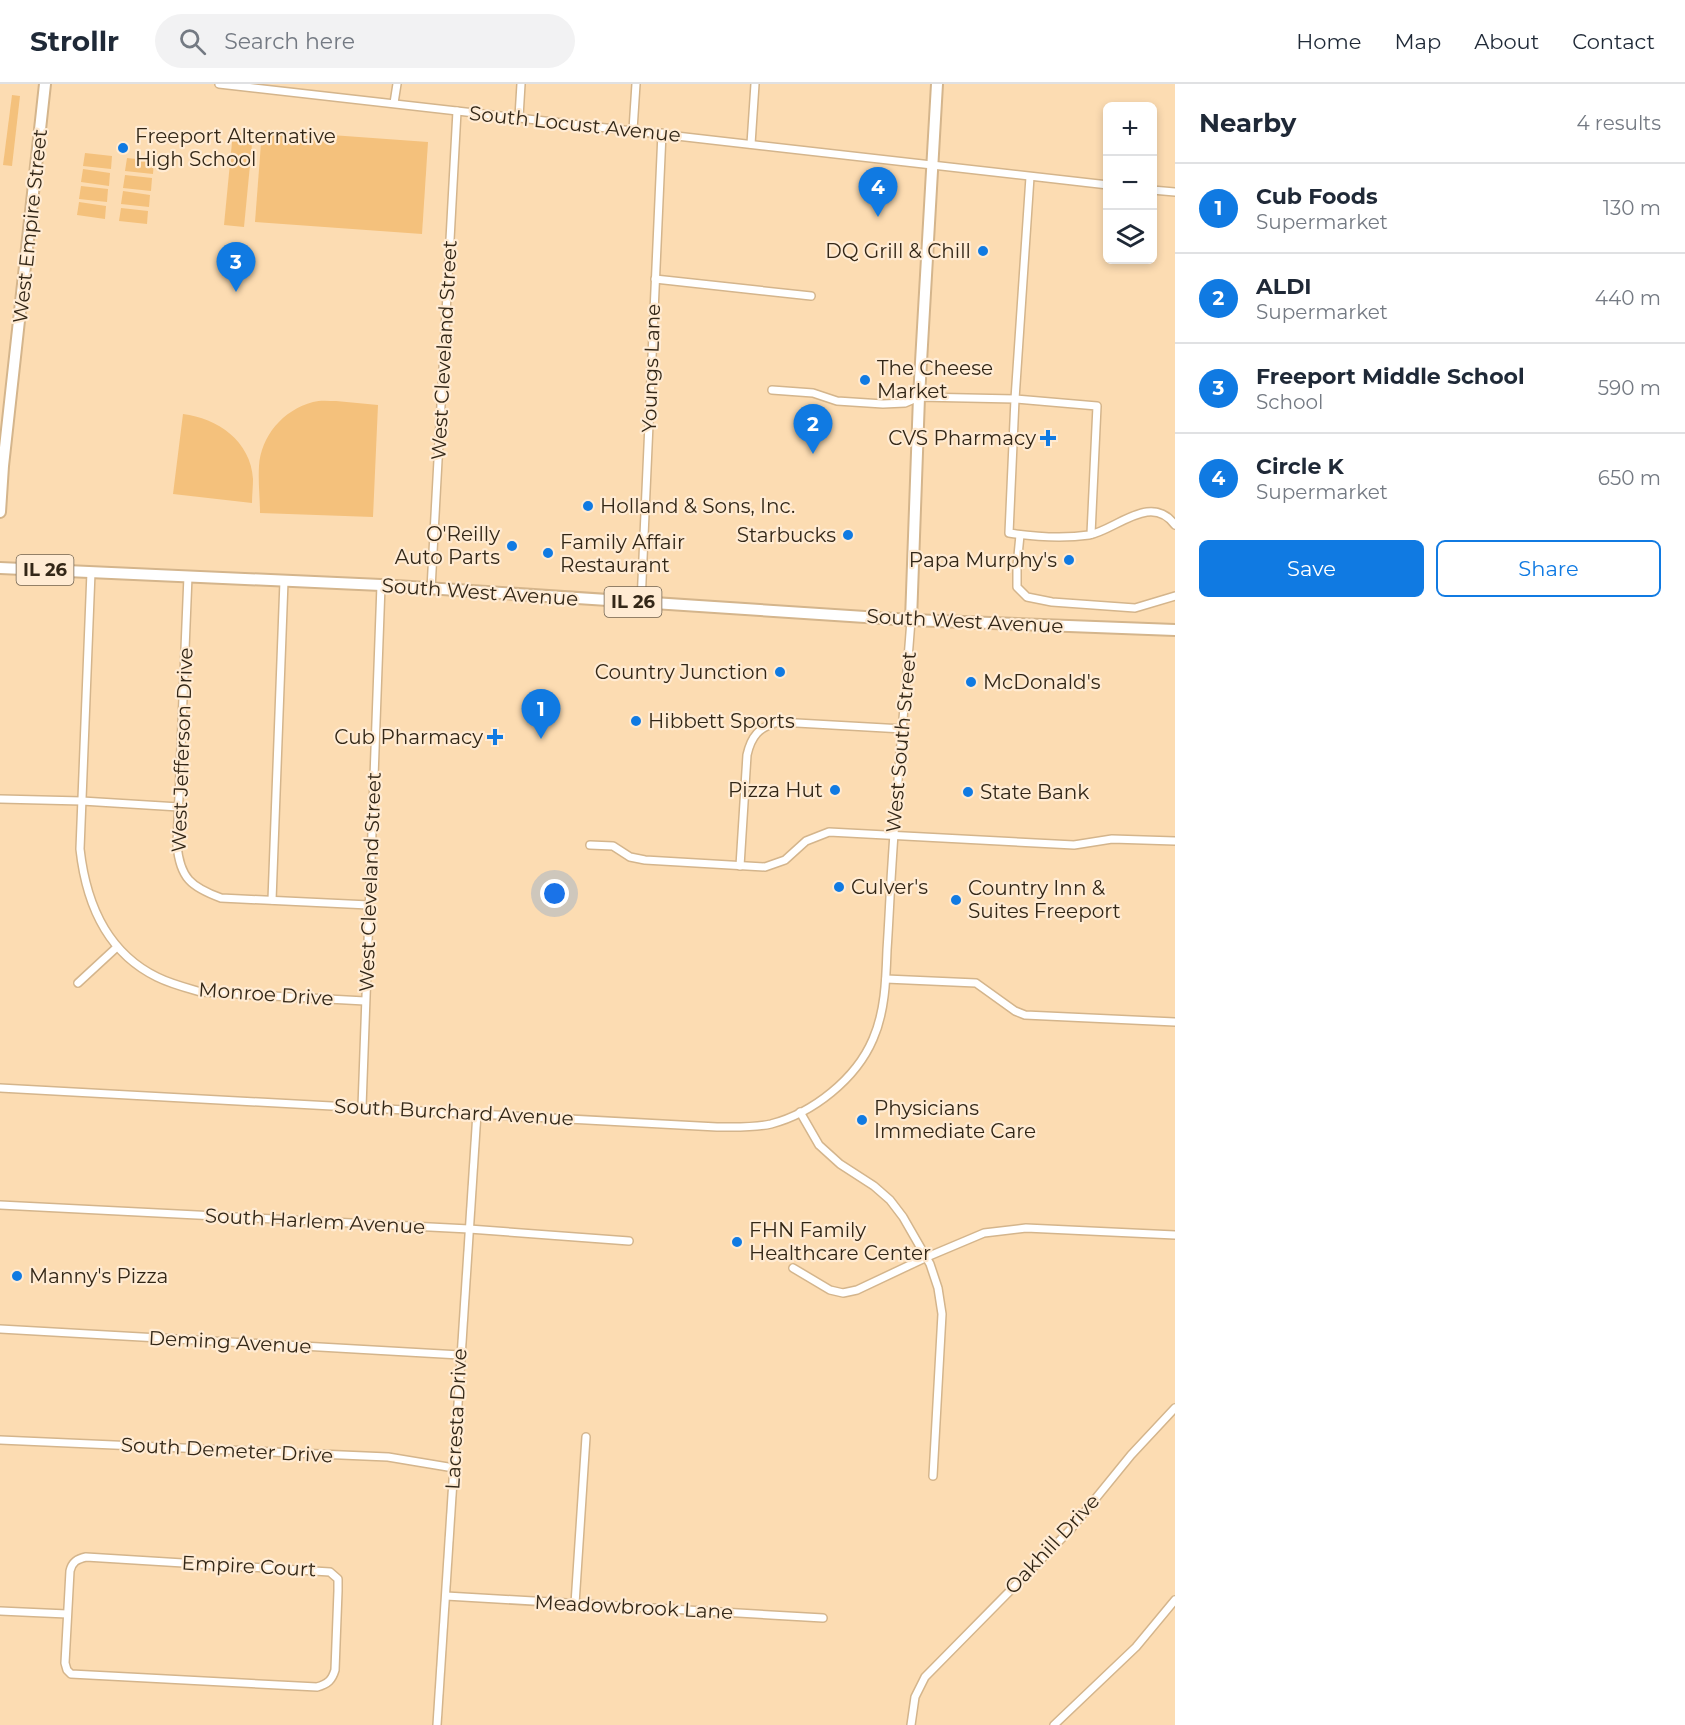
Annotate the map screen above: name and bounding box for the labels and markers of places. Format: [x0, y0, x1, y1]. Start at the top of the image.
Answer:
place label: Freeport Alternative High School [135, 124, 336, 171]
marker: Freeport Alternative High School [116, 141, 130, 155]
pin: 4 [858, 168, 898, 217]
place label: DQ Grill & Chill [825, 239, 971, 263]
pin: 3 [216, 242, 256, 292]
marker: DQ Grill & Chill [976, 244, 990, 258]
place label: The Cheese Market [877, 356, 993, 403]
marker: The Cheese Market [858, 373, 872, 387]
pin: 2 [794, 404, 832, 454]
place label: CVS Pharmacy [888, 426, 1036, 450]
marker: CVS Pharmacy [1041, 431, 1055, 445]
place label: Holland & Sons, Inc. [600, 494, 795, 518]
marker: Holland & Sons, Inc. [581, 499, 595, 513]
place label: O'Reilly Auto Parts [395, 522, 500, 569]
place label: Starbucks [737, 523, 836, 547]
marker: Starbucks [841, 528, 855, 542]
place label: Family Affair Restaurant [560, 530, 685, 577]
marker: O'Reilly Auto Parts [505, 539, 519, 553]
marker: Family Affair Restaurant [541, 546, 555, 560]
place label: Papa Murphy's [909, 548, 1057, 572]
marker: Papa Murphy's [1062, 553, 1076, 567]
place label: Country Junction [595, 660, 768, 684]
marker: Country Junction [773, 665, 787, 679]
place label: McDonald's [983, 670, 1101, 694]
marker: McDonald's [964, 675, 978, 689]
pin: 1 [522, 690, 560, 739]
place label: Hibbett Sports [648, 709, 795, 733]
marker: Hibbett Sports [629, 714, 643, 728]
place label: Cub Pharmacy [334, 725, 483, 749]
marker: Cub Pharmacy [488, 730, 502, 744]
place label: Pizza Hut [728, 778, 823, 802]
place label: State Bank [980, 780, 1089, 804]
marker: Pizza Hut [828, 783, 842, 797]
marker: State Bank [961, 785, 975, 799]
place label: Culver's [851, 875, 928, 899]
place label: Country Inn & Suites Freeport [968, 876, 1121, 923]
marker: Culver's [832, 880, 846, 894]
marker: Country Inn & Suites Freeport [949, 893, 963, 907]
place label: Physicians Immediate Care [874, 1096, 1036, 1143]
marker: Physicians Immediate Care [855, 1113, 869, 1127]
place label: FHN Family Healthcare Center [749, 1218, 931, 1265]
marker: FHN Family Healthcare Center [730, 1235, 744, 1249]
place label: Manny's Pizza [29, 1264, 168, 1288]
marker: Manny's Pizza [10, 1269, 24, 1283]

